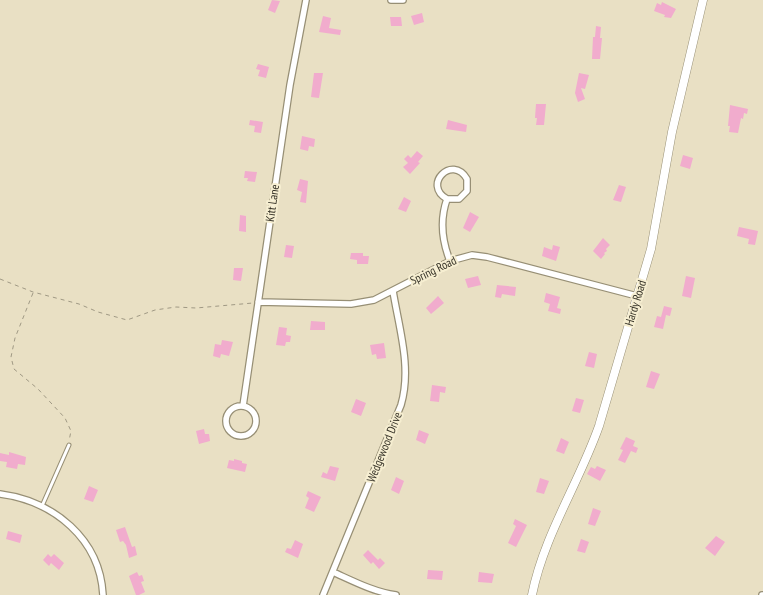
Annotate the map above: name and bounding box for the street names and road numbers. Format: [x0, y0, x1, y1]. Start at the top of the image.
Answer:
street label: Kitt Lane [262, 183, 282, 223]
street label: Spring Road [407, 252, 459, 288]
street label: Hardy Road [621, 278, 649, 328]
street label: Wedgewood Drive [363, 410, 405, 484]

